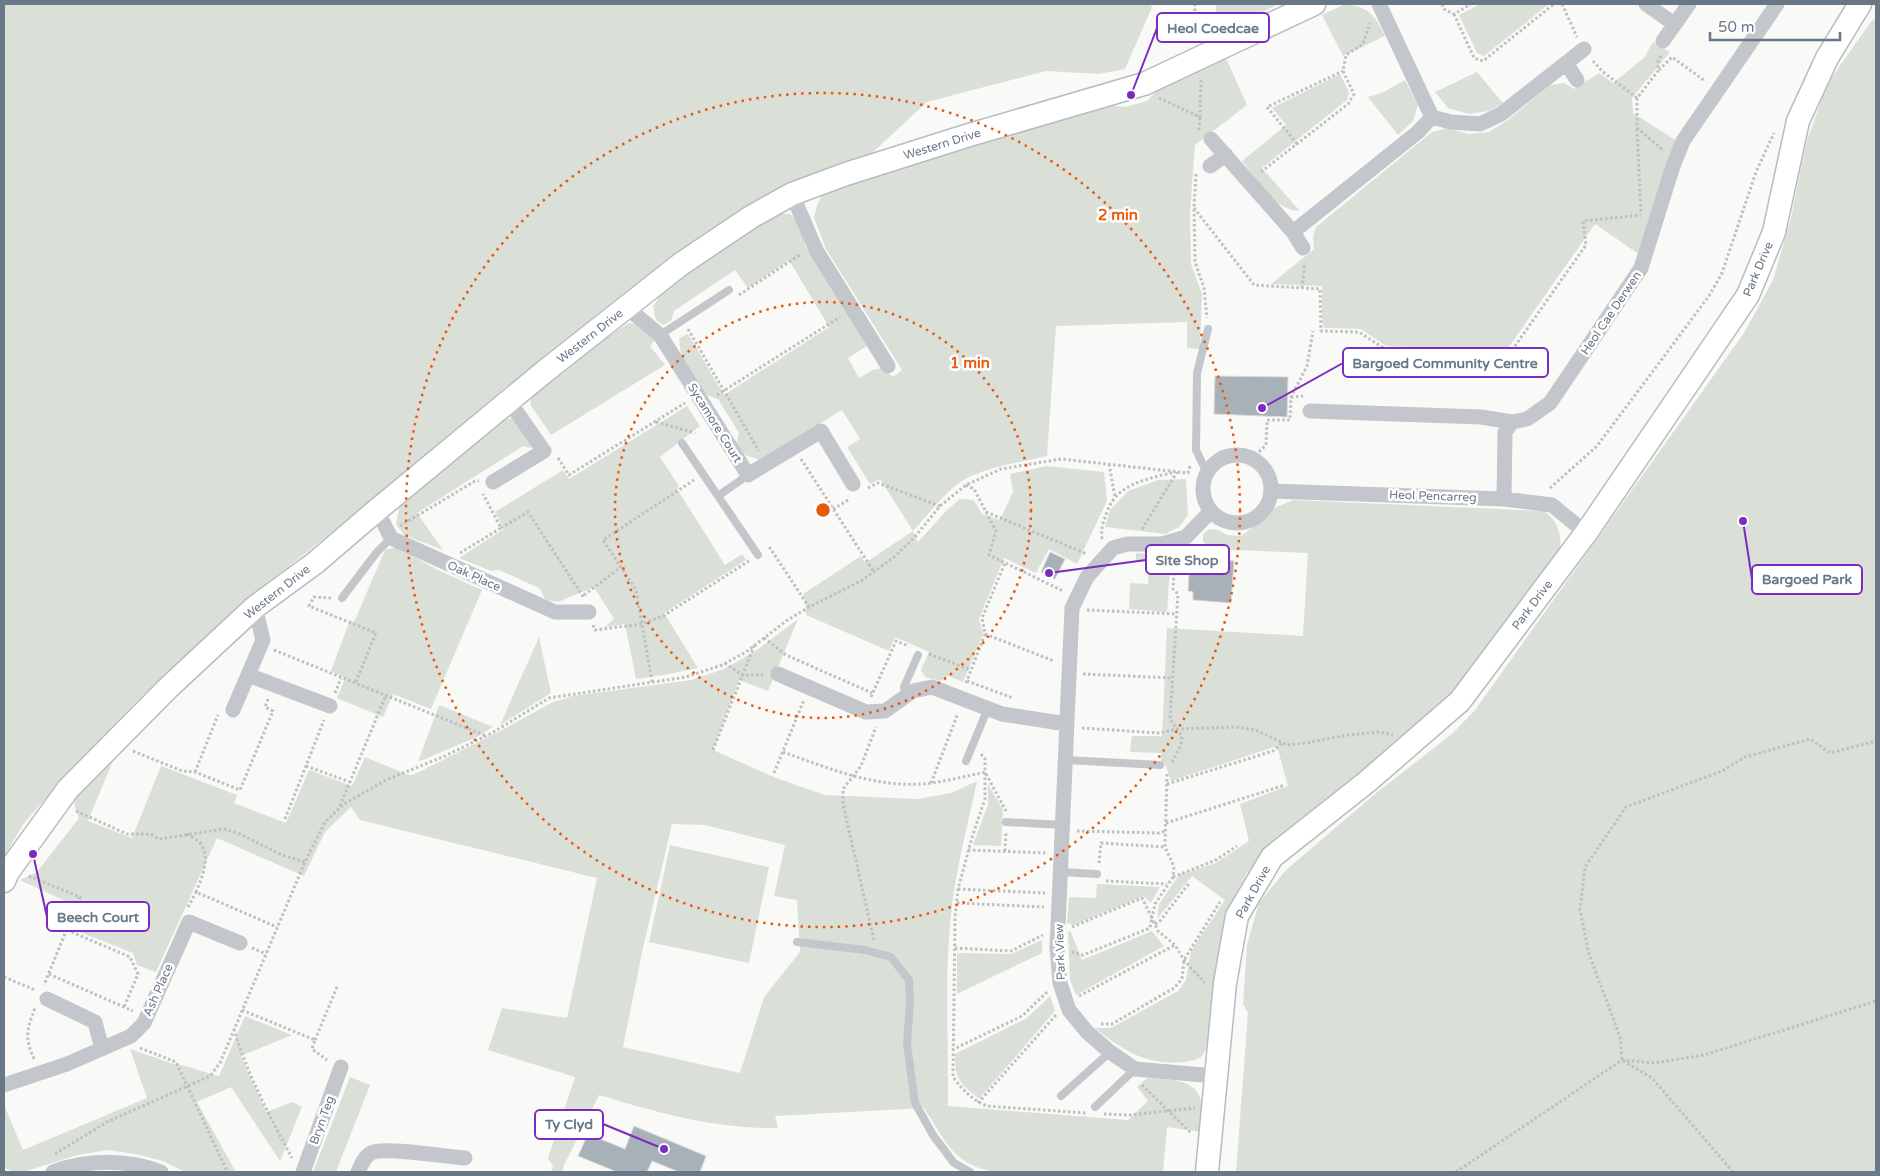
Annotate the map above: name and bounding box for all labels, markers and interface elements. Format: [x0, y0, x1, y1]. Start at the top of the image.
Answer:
scale bar [1710, 10, 1840, 42]
callout: Heol Coedcae [1157, 13, 1269, 42]
text: 50 m [1718, 18, 1755, 36]
text: Heol Coedcae [1167, 20, 1259, 37]
street label: Western Drive [902, 126, 982, 162]
text: 2 min [1098, 206, 1138, 224]
street label: Park Drive [1740, 239, 1776, 299]
street label: Heol Cae Derwen [1578, 269, 1644, 357]
street label: Western Drive [554, 306, 626, 366]
callout: Bargoed Community Centre [1343, 348, 1548, 377]
text: 1 min [950, 354, 990, 372]
text: Bargoed Community Centre [1352, 355, 1538, 372]
street label: Sycamore Court [685, 381, 745, 466]
street label: Heol Pencarreg [1389, 487, 1477, 505]
centre of rings [814, 501, 832, 519]
callout: Site Shop [1146, 545, 1229, 574]
text: Site Shop [1155, 552, 1219, 569]
street label: Oak Place [445, 558, 503, 594]
street label: Western Drive [241, 562, 313, 622]
callout: Bargoed Park [1752, 565, 1862, 594]
text: Bargoed Park [1762, 571, 1853, 588]
street label: Park Drive [1509, 577, 1555, 632]
street label: Park Drive [1233, 863, 1273, 921]
callout: Beech Court [47, 902, 149, 931]
text: Beech Court [57, 909, 140, 926]
street label: Park View [1052, 923, 1068, 980]
street label: Ash Place [140, 961, 176, 1018]
street label: Bryn Teg [307, 1094, 337, 1146]
callout: Ty Clyd [535, 1110, 603, 1139]
text: Ty Clyd [544, 1116, 593, 1133]

